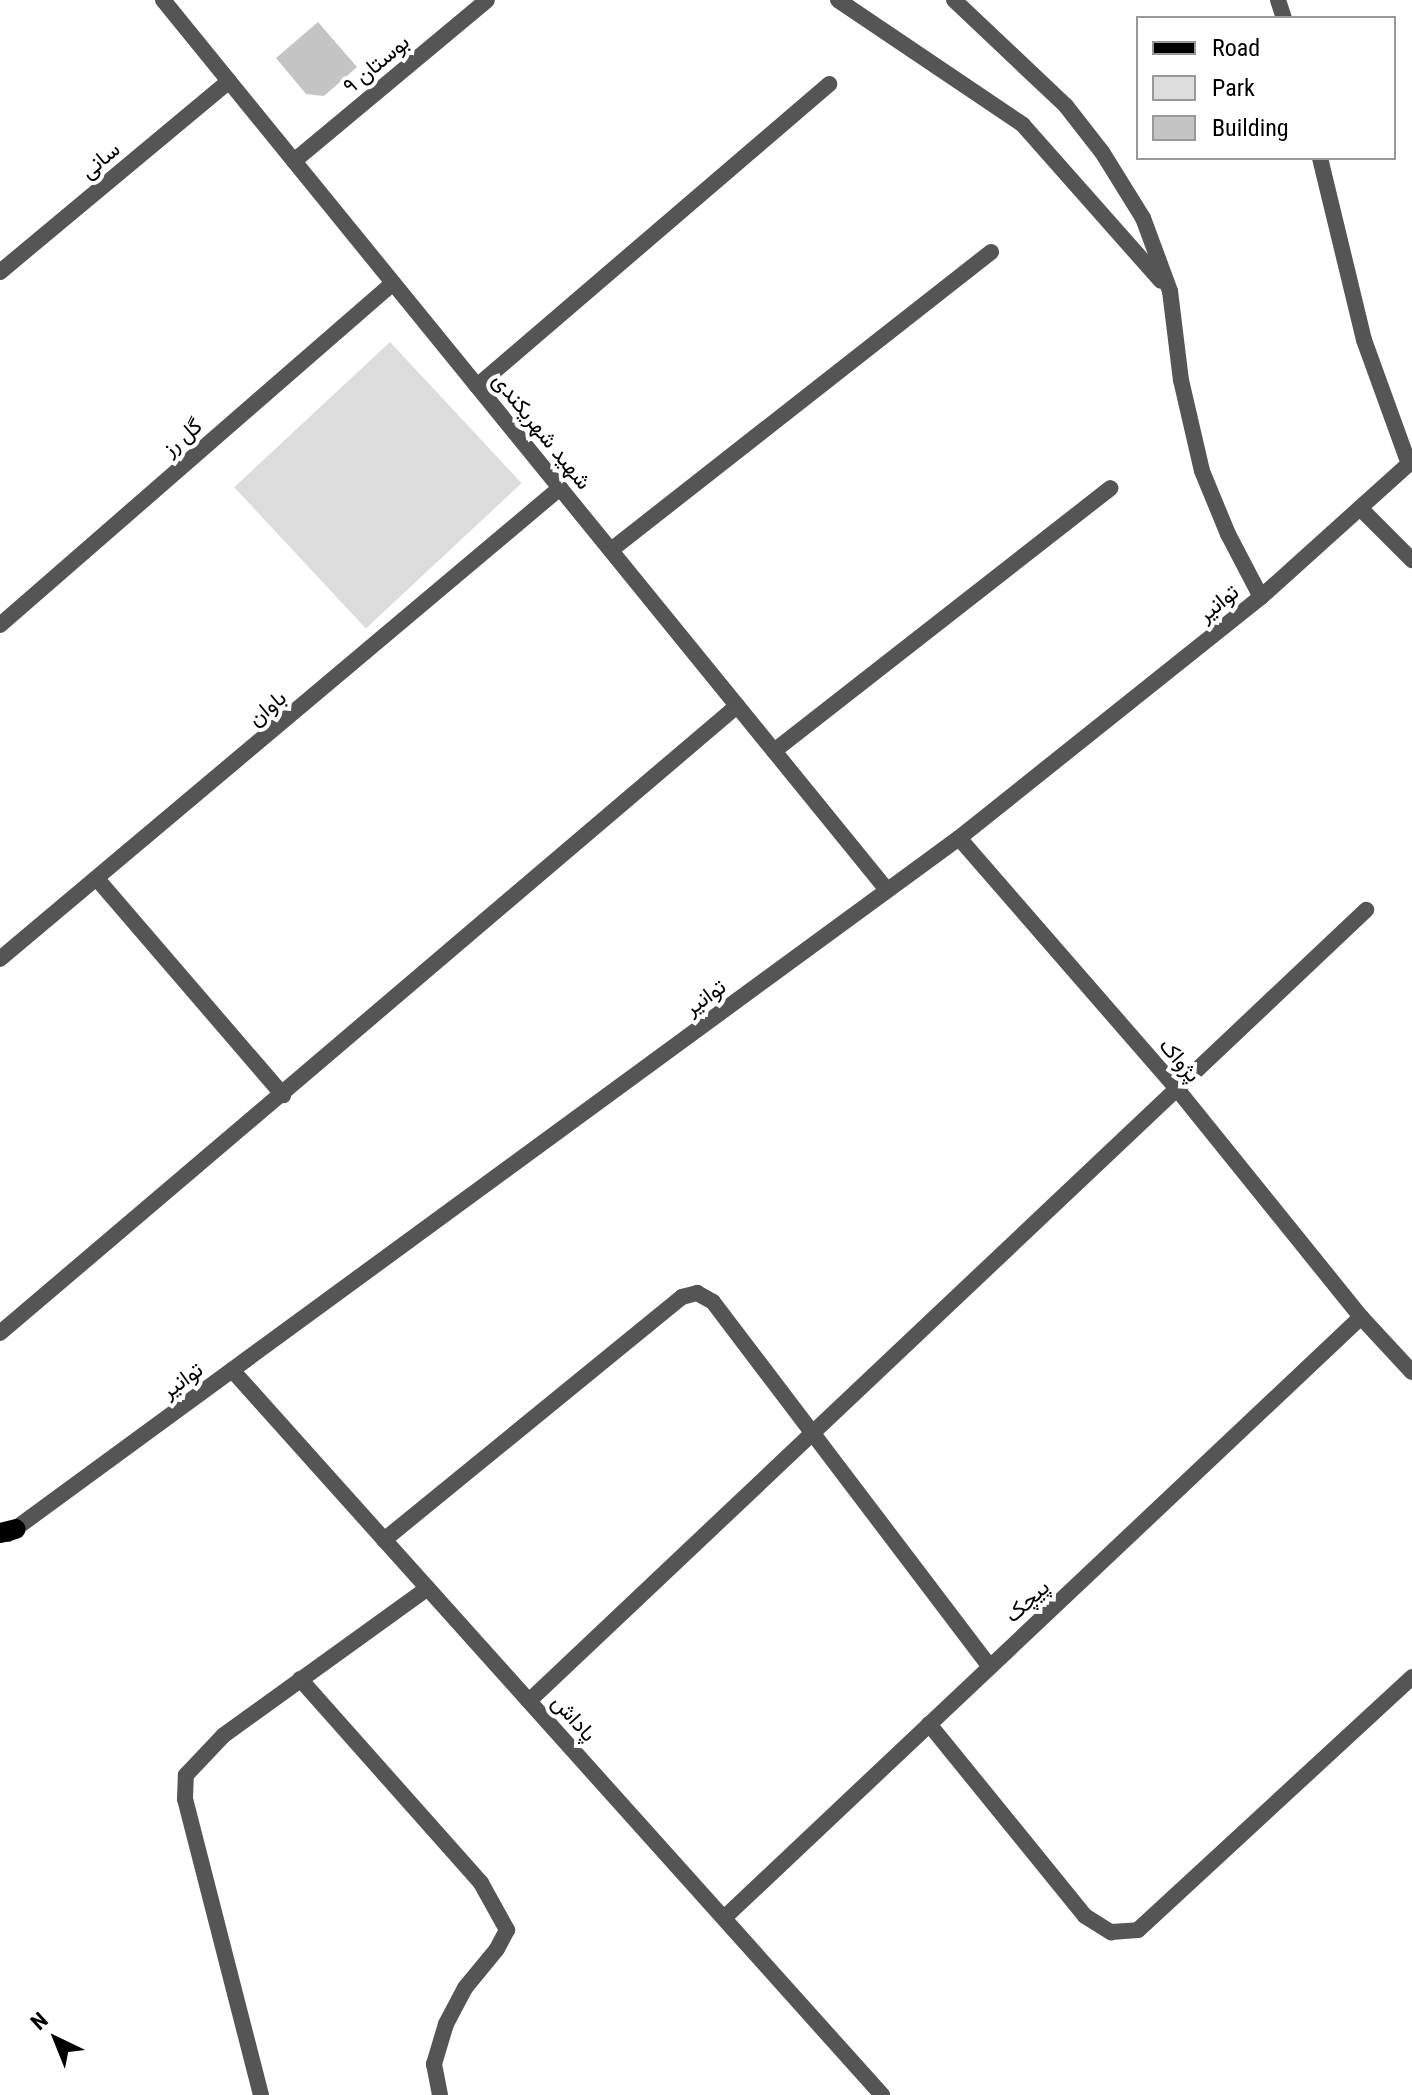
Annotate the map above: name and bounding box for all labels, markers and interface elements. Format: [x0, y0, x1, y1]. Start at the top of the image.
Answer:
legend [1136, 16, 1396, 160]
street label: بوستان ۹ [338, 29, 414, 99]
text: Road [1212, 34, 1260, 62]
text: Park [1212, 74, 1255, 102]
text: Building [1212, 114, 1289, 142]
street label: سانی [75, 136, 125, 184]
street label: شهید شهریکندی [487, 367, 597, 495]
street label: گل رز [157, 413, 207, 461]
street label: توانیر [1192, 579, 1244, 627]
street label: باوان [242, 684, 292, 732]
street label: توانیر [679, 973, 731, 1021]
street label: پژواک [1154, 1033, 1206, 1087]
street label: توانیر [156, 1356, 208, 1404]
street label: پیچک [999, 1574, 1055, 1628]
street label: پاداش [546, 1689, 602, 1747]
north arrow [16, 1999, 96, 2079]
text: N [26, 2007, 53, 2035]

